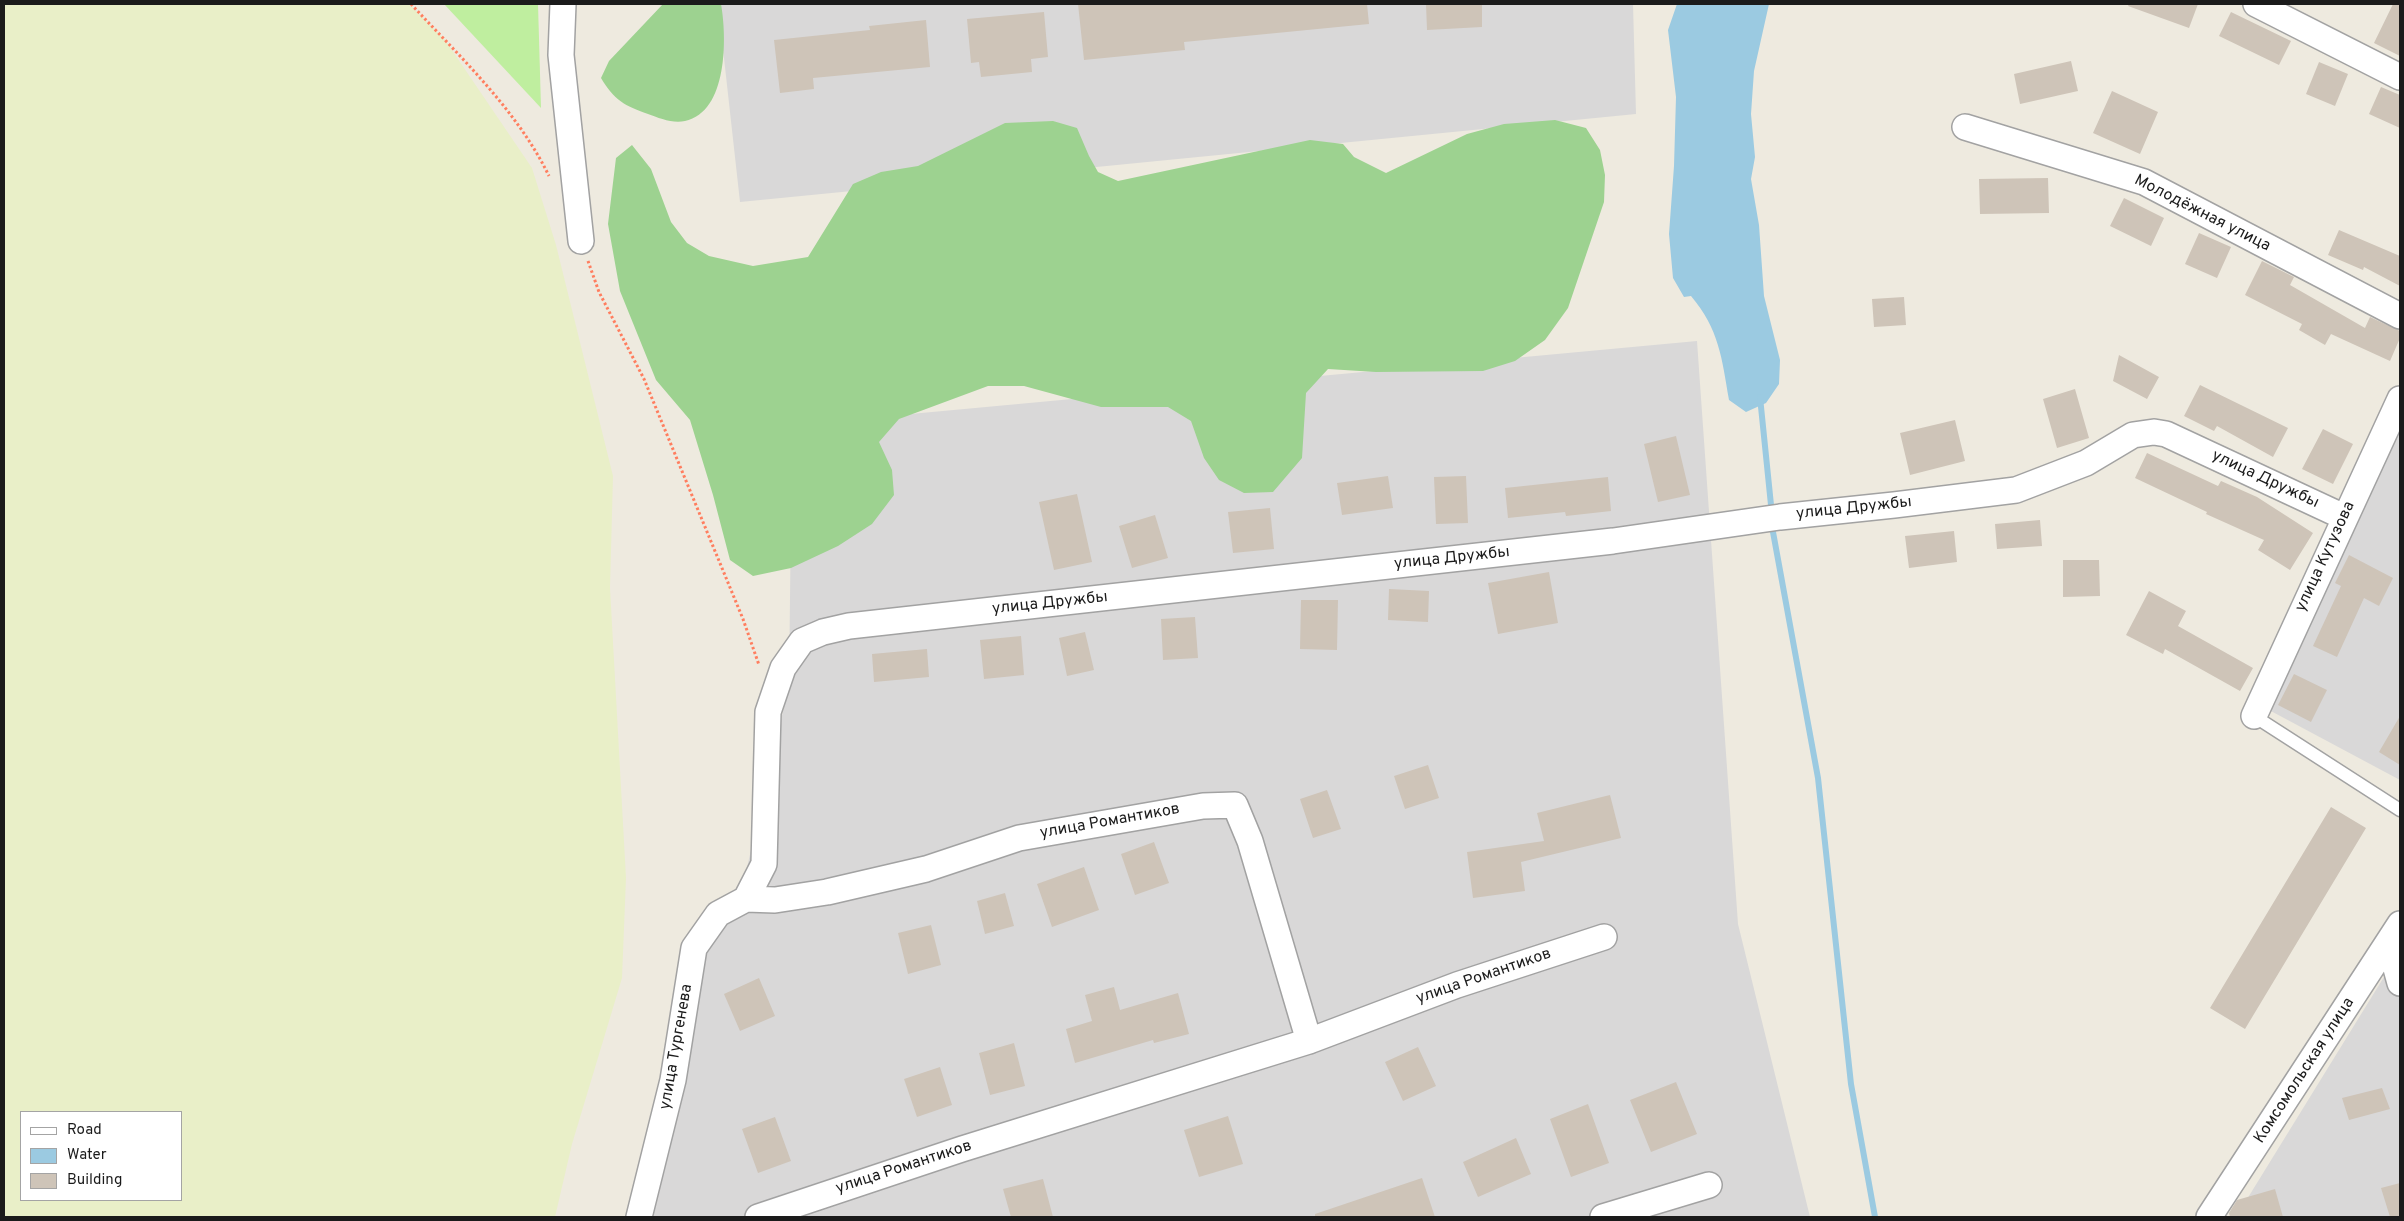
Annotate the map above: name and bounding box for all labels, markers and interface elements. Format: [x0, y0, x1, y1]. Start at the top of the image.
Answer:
street label: Молодёжная улица [2131, 171, 2273, 257]
street label: улица Дружбы [2208, 447, 2322, 513]
street label: улица Дружбы [1795, 493, 1913, 525]
street label: улица Кутузова [2292, 499, 2360, 615]
street label: улица Дружбы [1393, 543, 1511, 575]
street label: улица Дружбы [991, 588, 1109, 620]
street label: улица Романтиков [1039, 800, 1181, 844]
street label: улица Романтиков [1414, 945, 1554, 1009]
street label: улица Тургенева [656, 983, 698, 1111]
street label: Комсомольская улица [2251, 995, 2359, 1147]
legend [20, 1111, 182, 1201]
text: Road [67, 1121, 102, 1140]
street label: улица Романтиков [834, 1137, 974, 1199]
text: Water [67, 1146, 106, 1165]
text: Building [67, 1171, 122, 1190]

